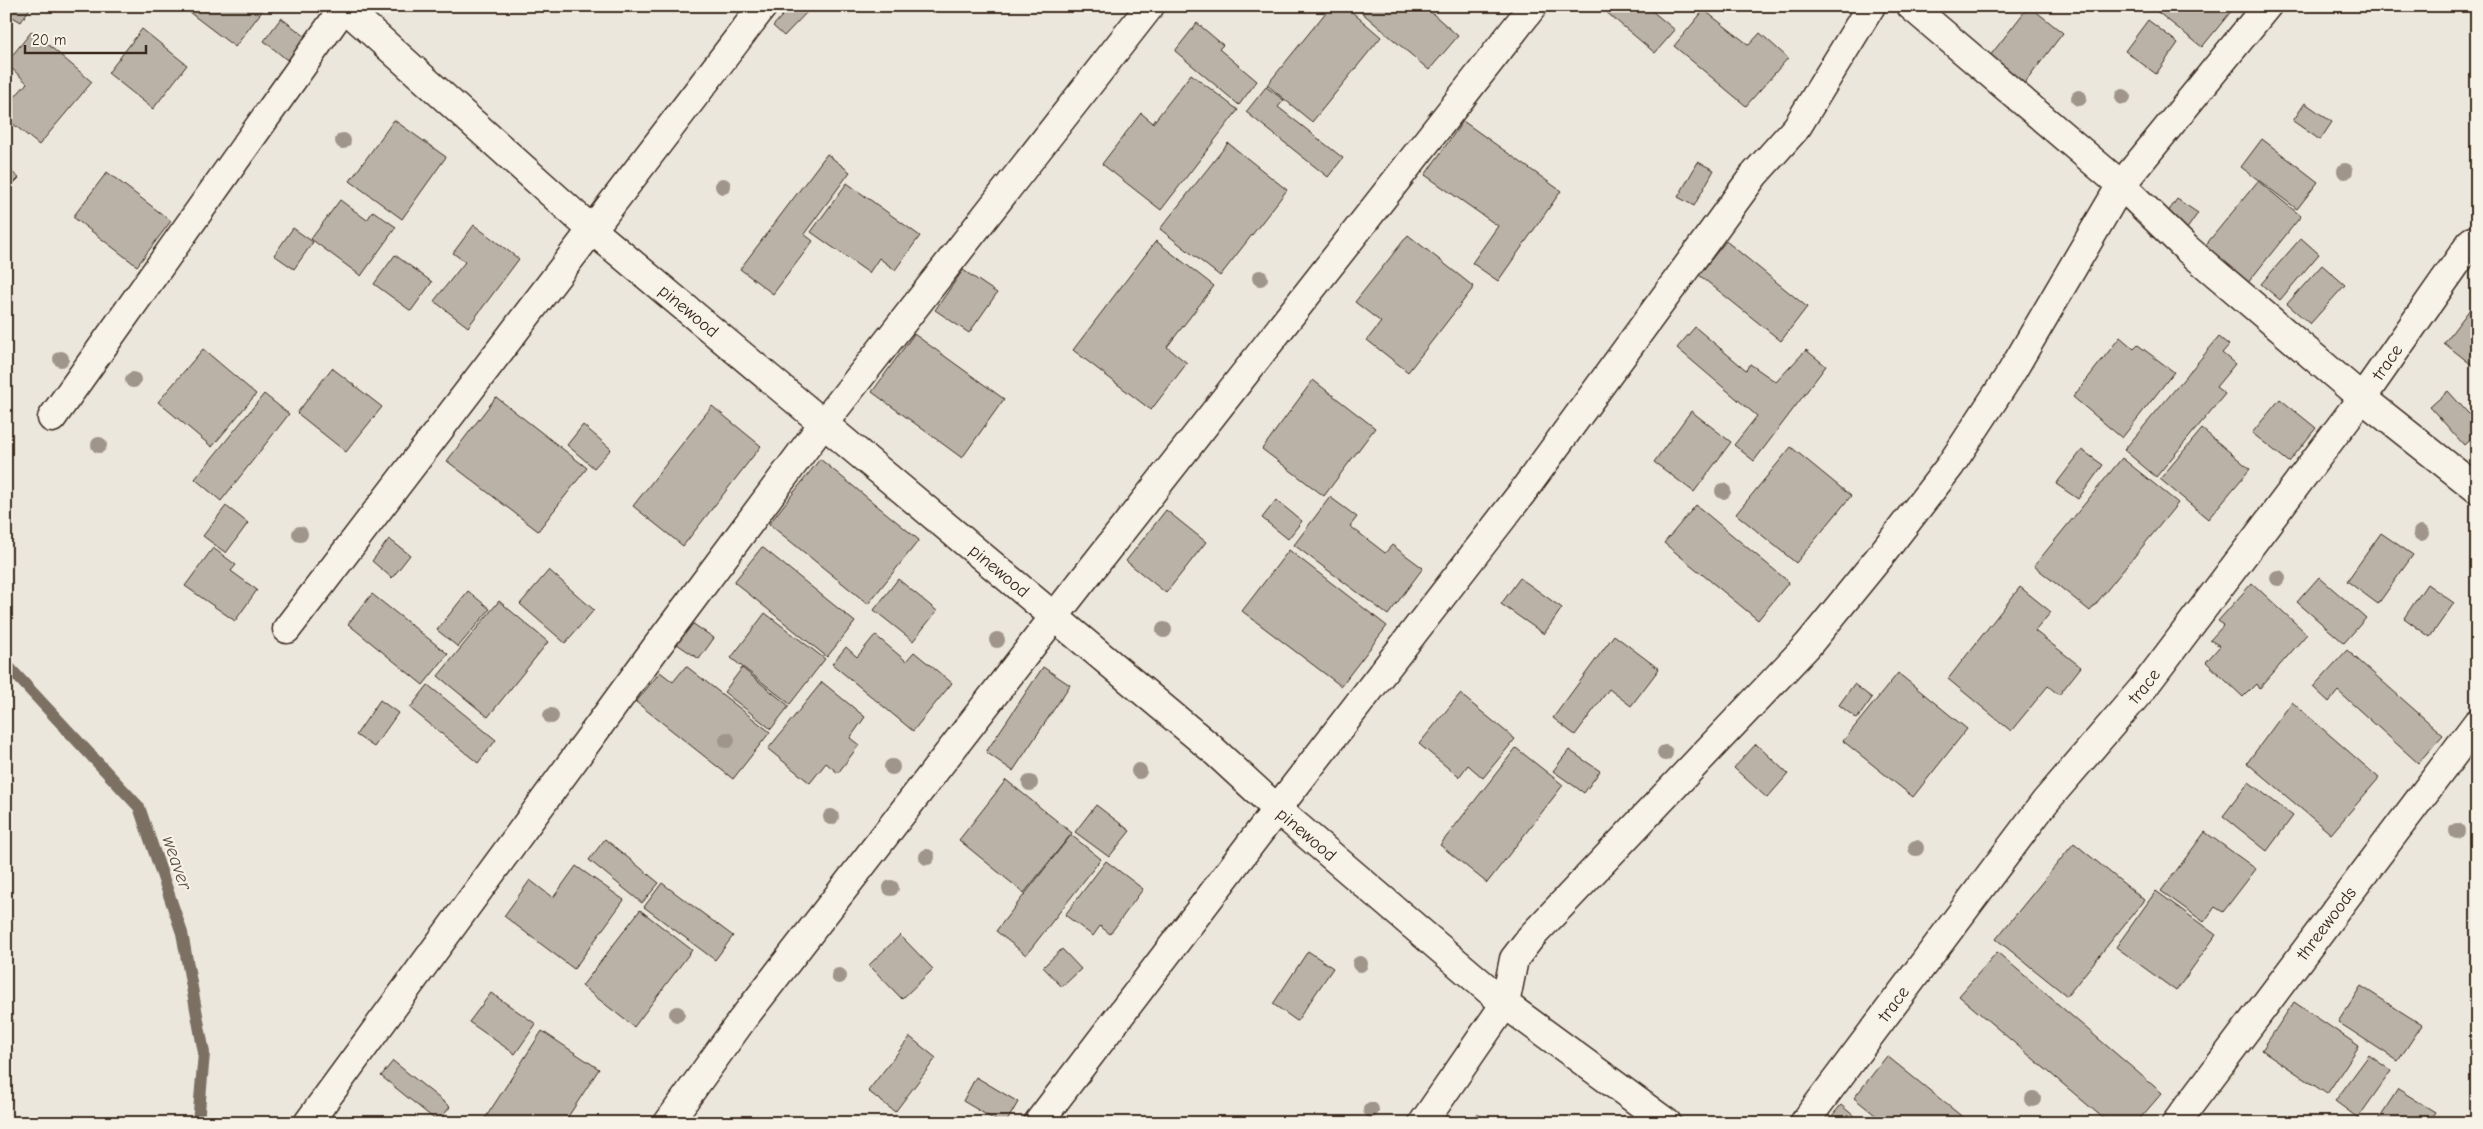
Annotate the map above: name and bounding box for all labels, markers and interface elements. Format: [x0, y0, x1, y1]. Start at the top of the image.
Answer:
scale bar [25, 22, 146, 54]
text: 20 m [32, 31, 66, 49]
street label: pinewood [655, 280, 723, 342]
street label: trace [2367, 340, 2407, 385]
street label: pinewood [965, 540, 1034, 602]
street label: trace [2123, 664, 2164, 709]
street label: pinewood [1273, 803, 1341, 866]
water label: weaver [158, 833, 197, 894]
street label: threewoods [2291, 882, 2361, 965]
street label: trace [1873, 982, 1914, 1027]

